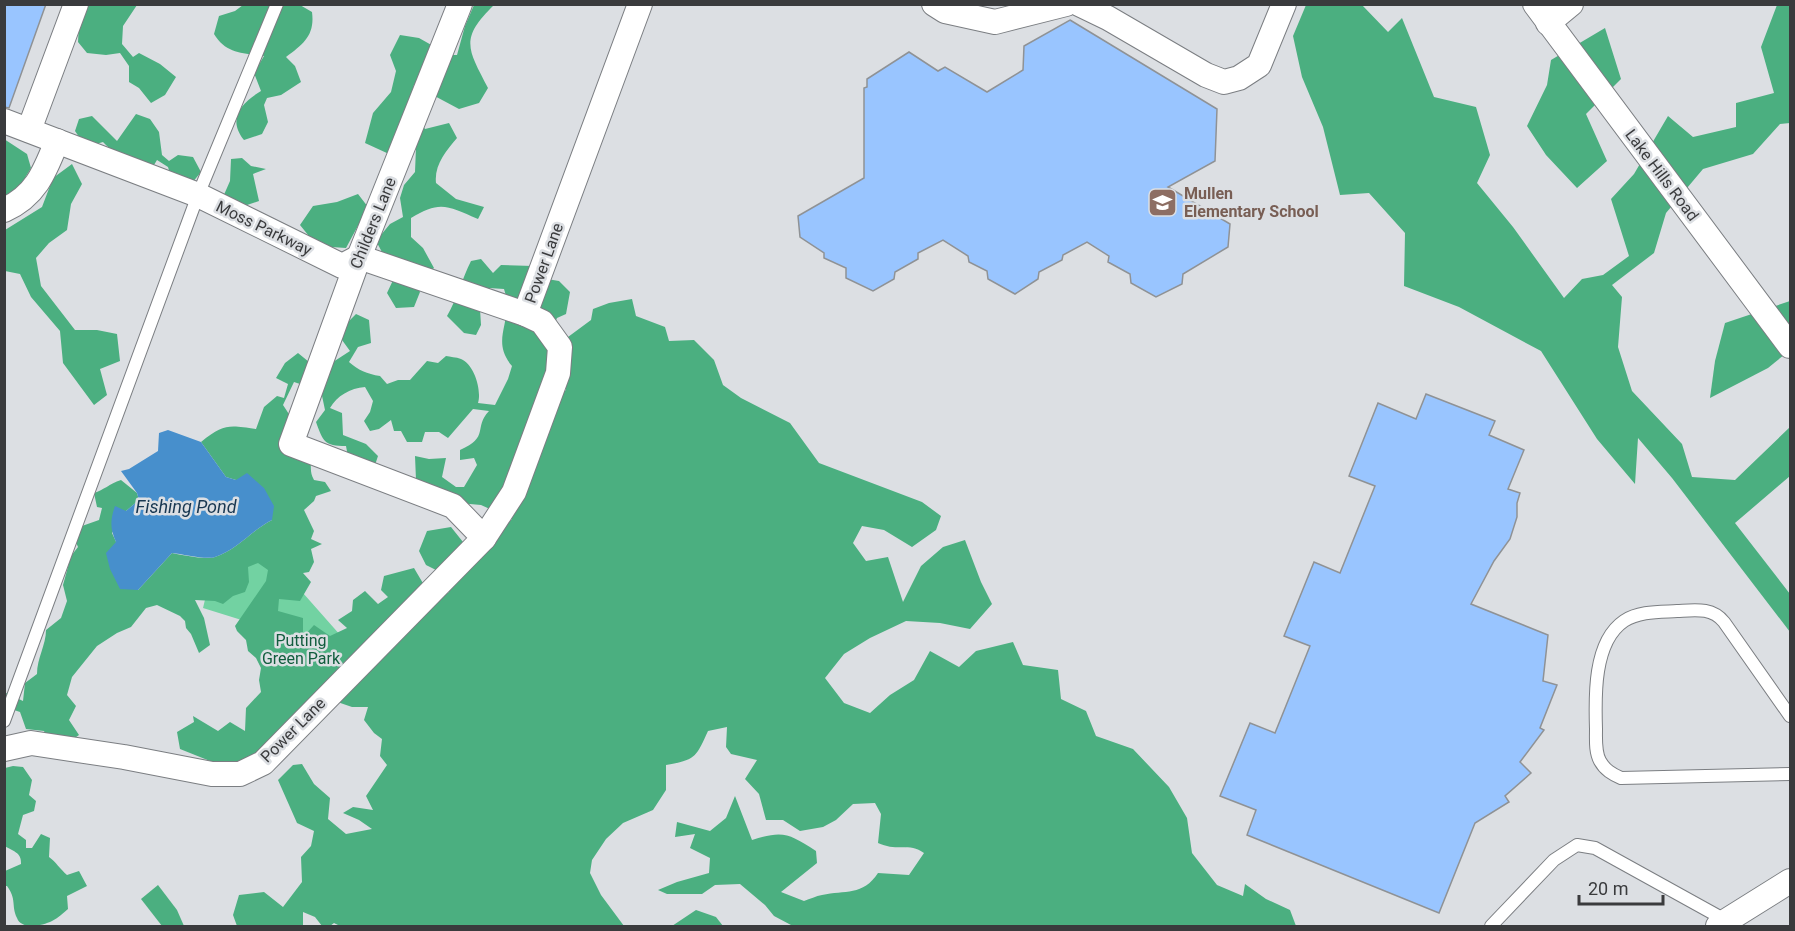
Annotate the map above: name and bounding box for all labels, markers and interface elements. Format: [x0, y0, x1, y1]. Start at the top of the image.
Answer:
street label: Lake Hills Road [1621, 125, 1703, 225]
street label: Childers Lane [346, 175, 400, 271]
place label: Mullen Elementary School [1184, 184, 1319, 221]
school or university icon: Mullen Elementary School [1147, 186, 1179, 218]
street label: Moss Parkway [213, 197, 315, 260]
street label: Power Lane [521, 220, 567, 306]
water label: Fishing Pond [136, 496, 238, 517]
park label: Putting Green Park [262, 631, 341, 668]
street label: Power Lane [257, 694, 329, 766]
scale bar [1579, 868, 1663, 906]
text: 20 m [1588, 878, 1628, 899]

